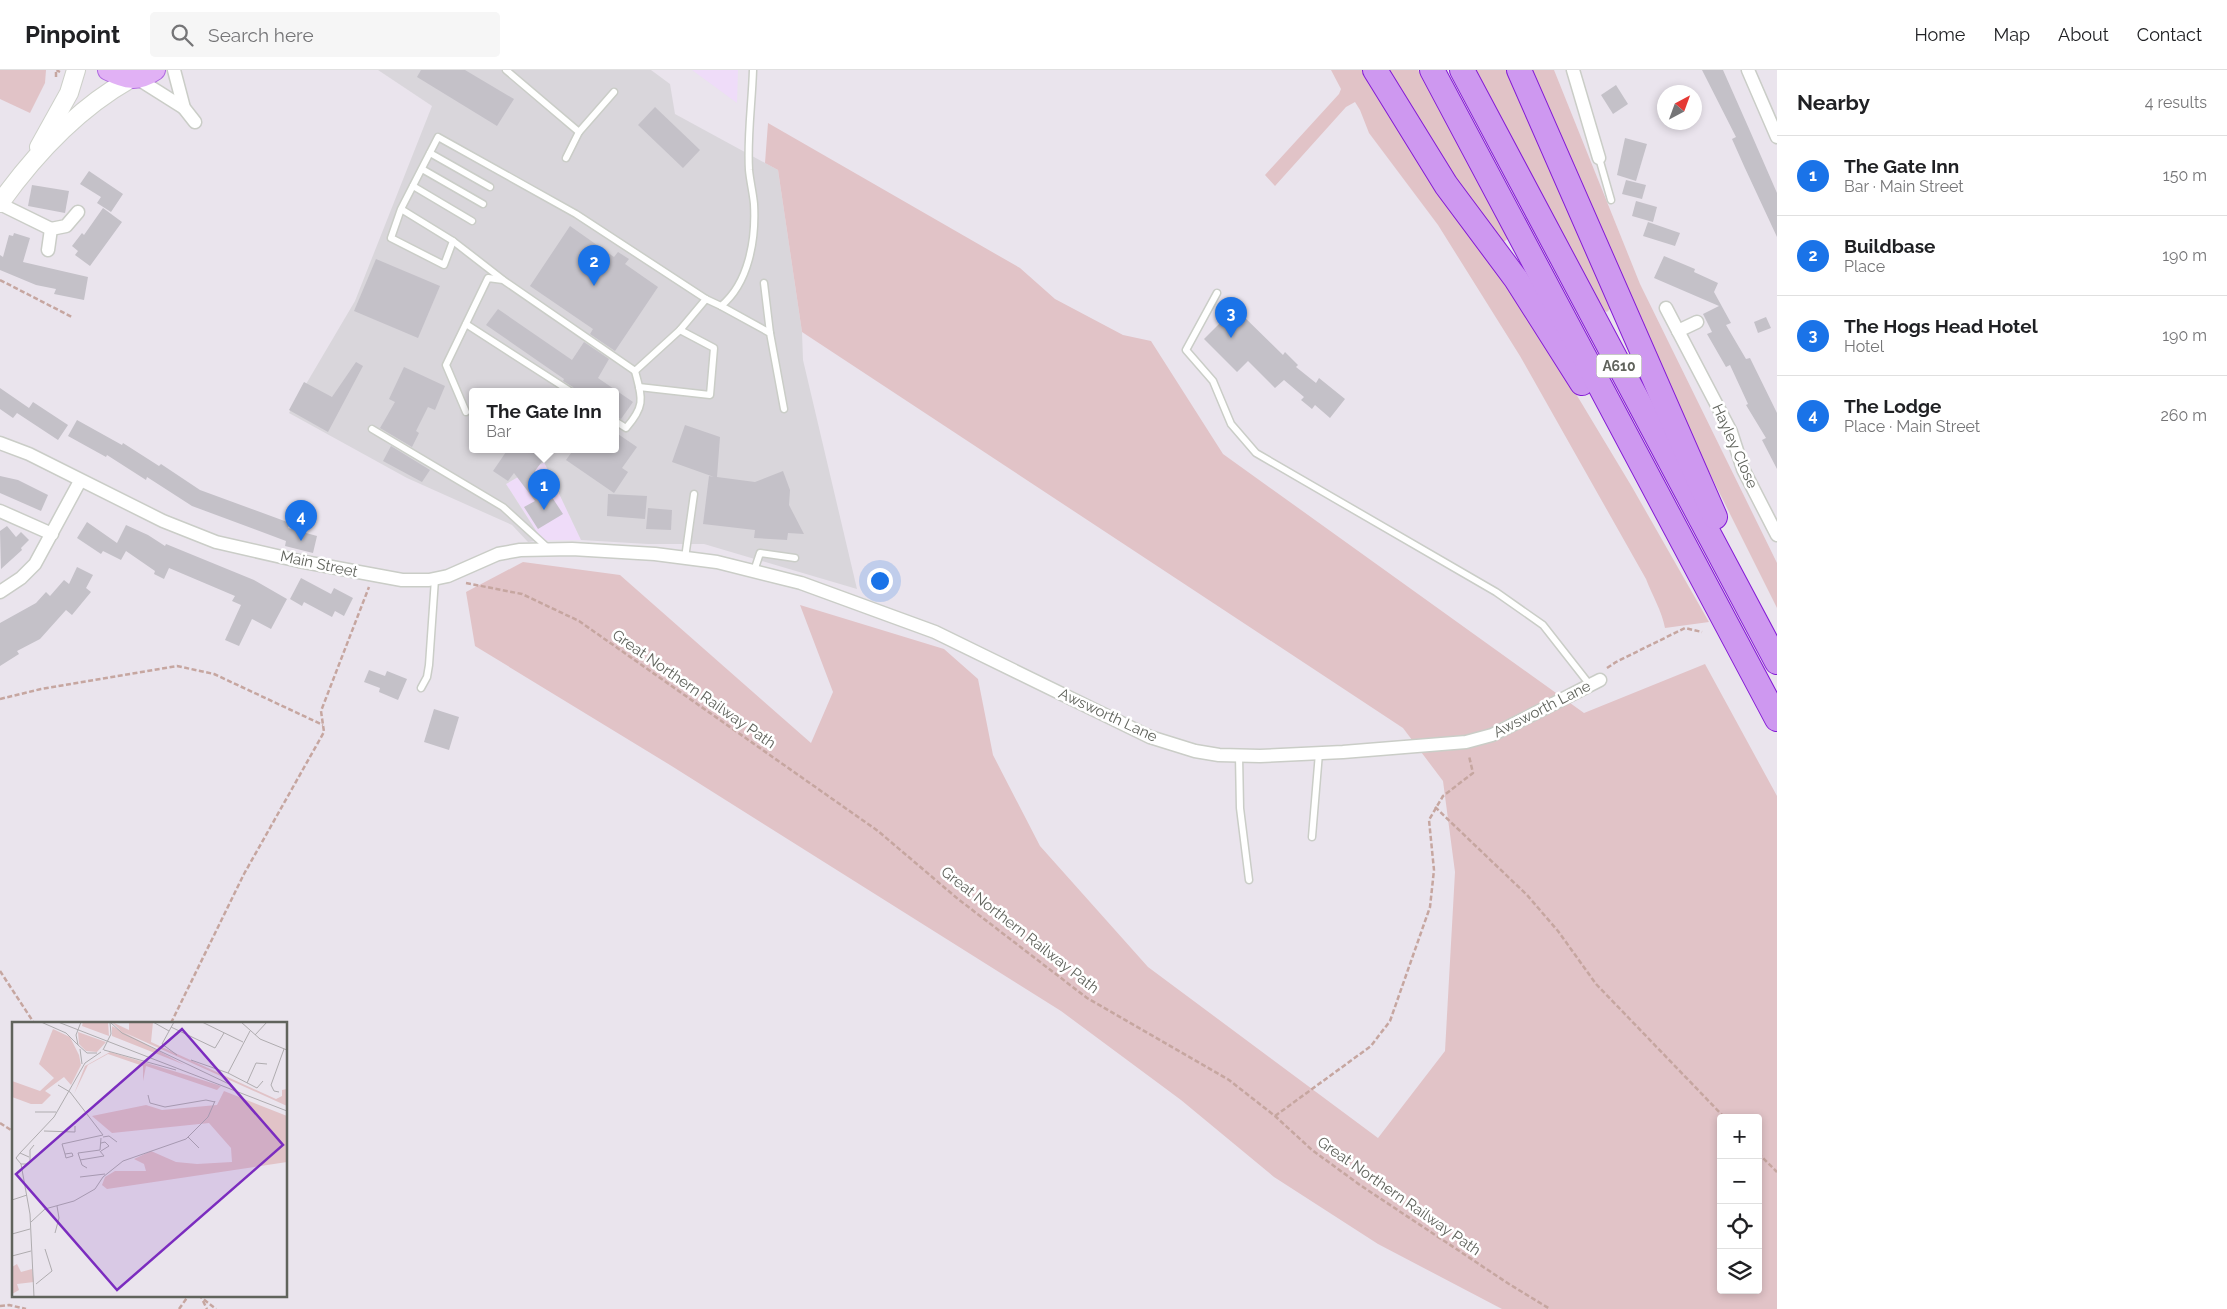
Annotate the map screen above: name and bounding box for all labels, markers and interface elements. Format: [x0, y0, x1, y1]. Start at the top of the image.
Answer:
search box [150, 12, 500, 57]
text: Pinpoint [25, 20, 120, 49]
icon: search [168, 21, 196, 49]
text: Search here [208, 24, 314, 46]
text: Home [1914, 24, 1965, 45]
text: Map [1993, 24, 2030, 45]
text: About [2058, 24, 2109, 45]
text: Contact [2137, 24, 2202, 45]
north arrow [1657, 85, 1702, 130]
text: Nearby [1797, 90, 1870, 115]
text: 4 results [2145, 93, 2207, 112]
text: The Gate Inn [1844, 155, 1959, 177]
text: 1 [1809, 166, 1817, 185]
text: 150 m [2163, 166, 2207, 185]
text: Bar · Main Street [1844, 177, 1964, 196]
text: Buildbase [1844, 235, 1935, 257]
pin: 2 [578, 245, 610, 286]
text: 2 [1808, 246, 1818, 265]
text: 190 m [2162, 246, 2207, 265]
text: Place [1844, 257, 1885, 276]
pin: 3 [1215, 297, 1247, 338]
text: The Hogs Head Hotel [1844, 315, 2038, 337]
text: 3 [1809, 326, 1817, 345]
text: 190 m [2162, 326, 2207, 345]
text: Hotel [1844, 337, 1884, 356]
road number: A610 [1596, 354, 1642, 378]
popup [469, 388, 619, 453]
text: The Lodge [1844, 395, 1941, 417]
text: The Gate Inn [486, 400, 602, 422]
street label: Hayley Close [1708, 401, 1762, 491]
text: 4 [1808, 406, 1818, 425]
text: 260 m [2160, 406, 2207, 425]
text: Place · Main Street [1844, 417, 1980, 436]
text: Bar [486, 422, 511, 441]
pin: 1 [528, 469, 560, 510]
pin: 4 [285, 500, 317, 541]
street label: Main Street [279, 547, 359, 581]
your location [867, 568, 893, 594]
street label: Great Northern Railway Path [609, 626, 779, 752]
street label: Awsworth Lane [1490, 677, 1594, 741]
street label: Awsworth Lane [1056, 684, 1160, 746]
street label: Great Northern Railway Path [938, 863, 1102, 997]
inset map [12, 1022, 288, 1296]
map controls [1717, 1114, 1762, 1294]
button: + [1717, 1114, 1762, 1159]
street label: Great Northern Railway Path [1314, 1133, 1484, 1259]
button: − [1717, 1159, 1762, 1204]
button: locate [1717, 1204, 1762, 1249]
button: layers [1717, 1249, 1762, 1294]

